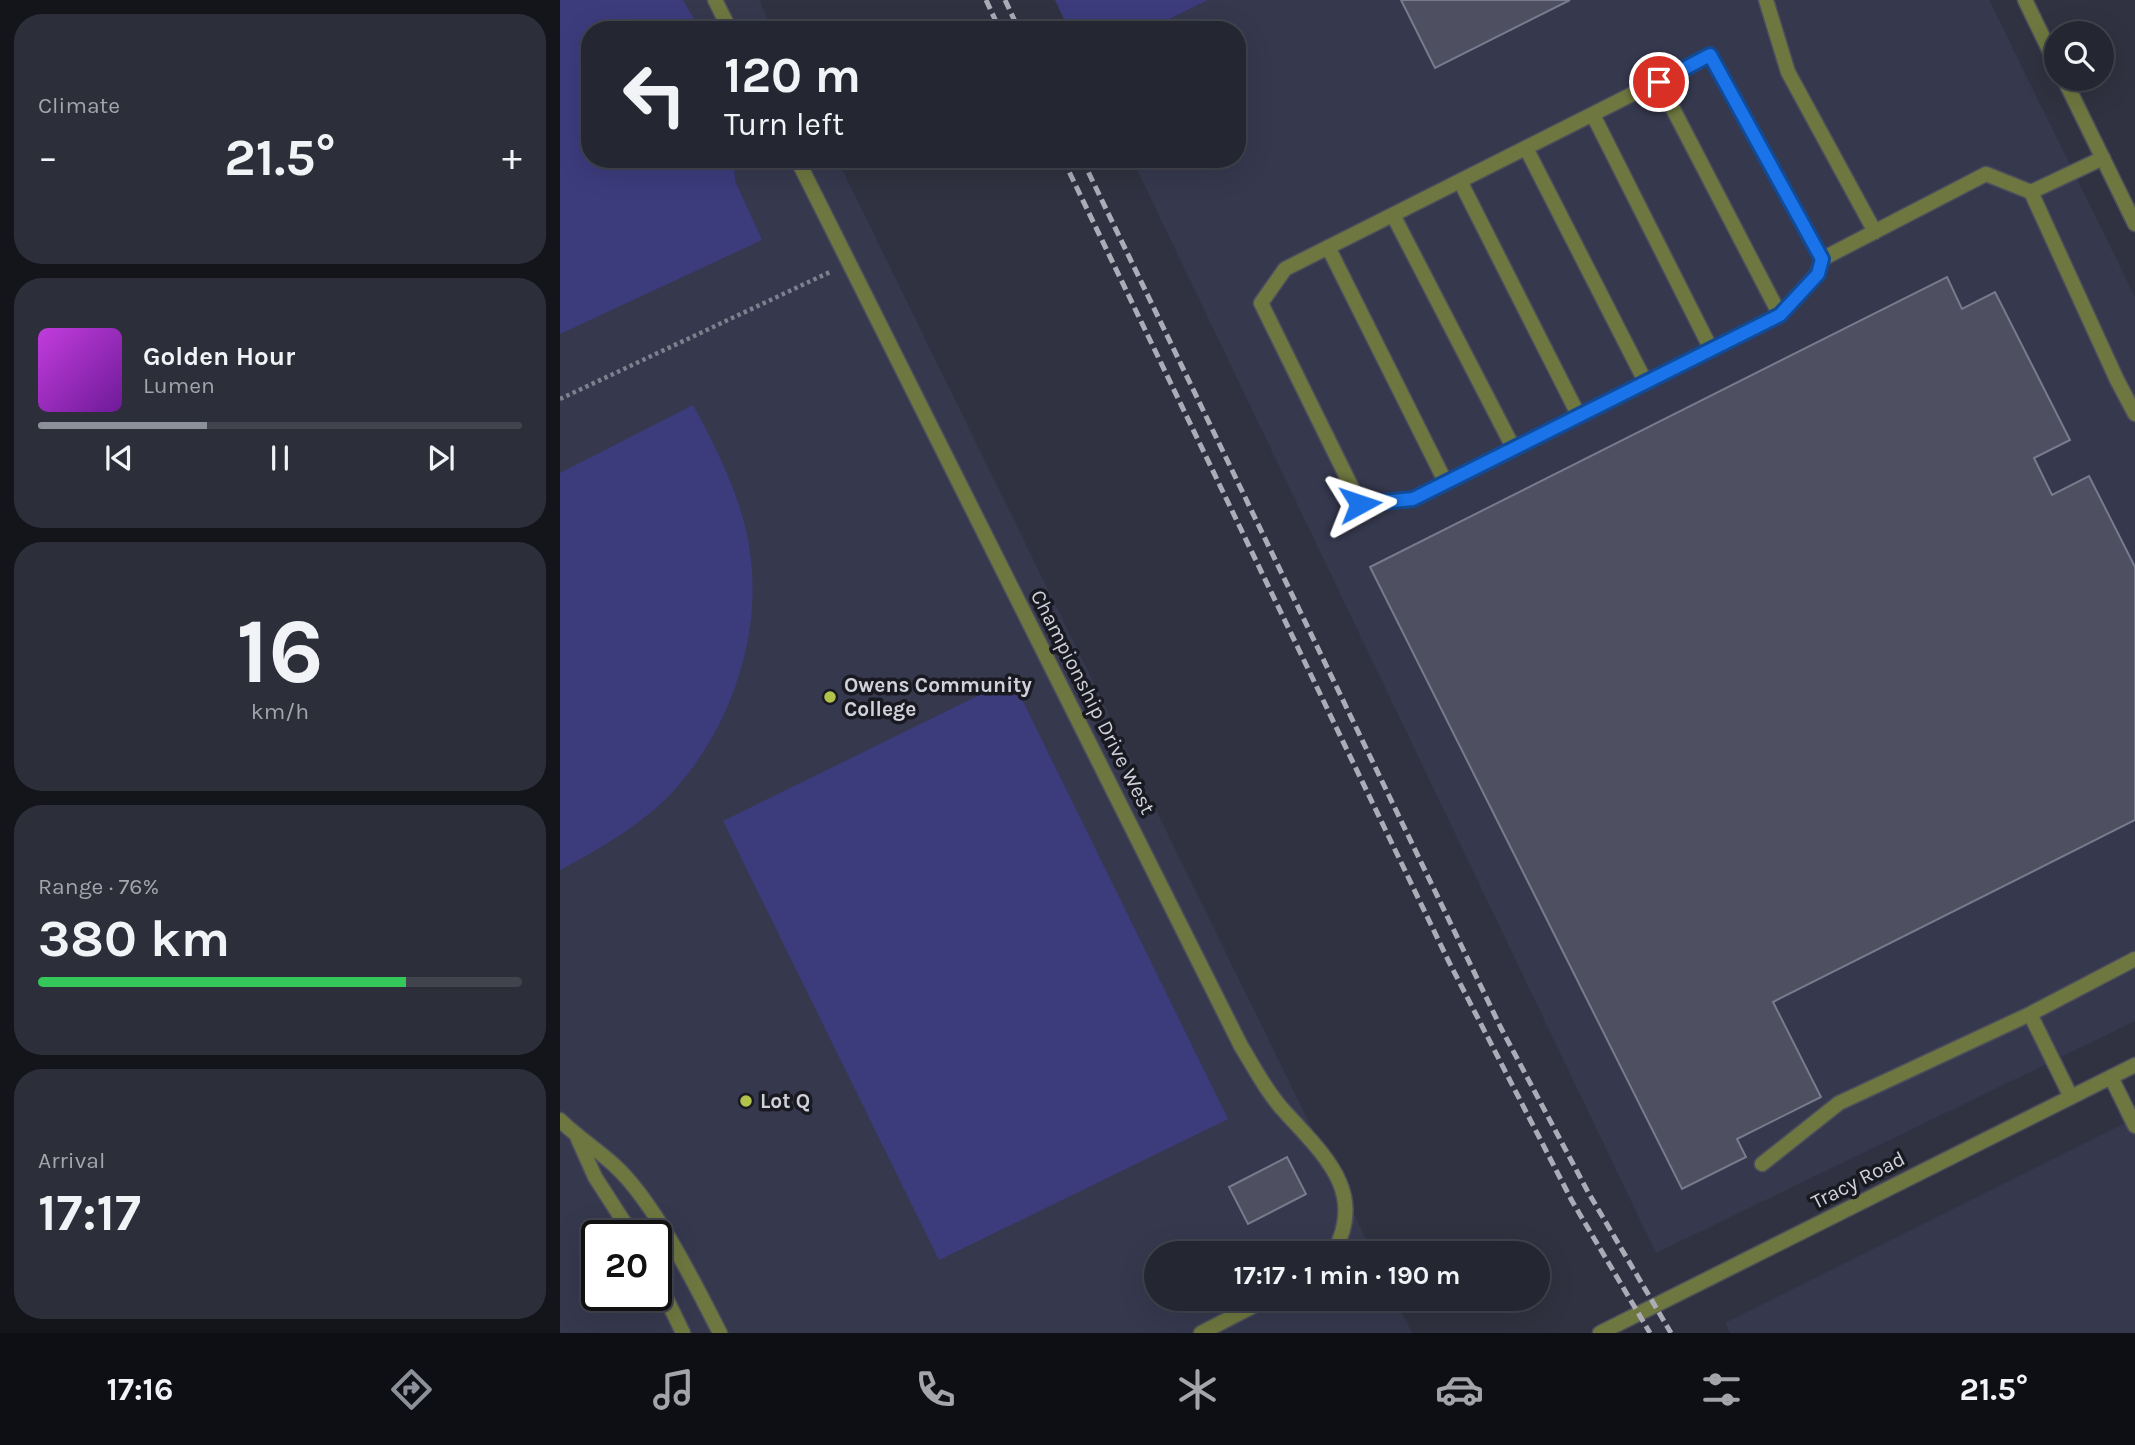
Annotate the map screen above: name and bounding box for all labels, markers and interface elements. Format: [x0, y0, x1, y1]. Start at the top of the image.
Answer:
map controls [2044, 21, 2114, 91]
button: search [2044, 21, 2114, 91]
text: 120 m [724, 47, 861, 104]
icon: left [609, 49, 700, 140]
pin [1629, 52, 1689, 112]
icon: arrive [1640, 63, 1678, 101]
text: Climate [38, 92, 120, 119]
text: Turn left [724, 106, 844, 143]
text: 21.5° [224, 127, 336, 188]
text: − [38, 135, 58, 180]
text: + [502, 135, 522, 180]
text: Golden Hour [143, 341, 295, 372]
text: Lumen [143, 372, 215, 399]
icon: previous [100, 439, 138, 477]
icon: pause [261, 439, 299, 477]
icon: next [422, 439, 460, 477]
position arrow [1323, 467, 1397, 541]
street label: Championship Drive West [1026, 586, 1160, 818]
text: 16 [236, 599, 324, 705]
place label: Owens Community College [844, 673, 1032, 721]
marker: Owens Community College [822, 689, 838, 705]
text: km/h [251, 698, 309, 725]
text: Range · 76% [38, 873, 159, 900]
text: 380 km [38, 908, 230, 969]
place label: Lot Q [760, 1089, 810, 1113]
marker: Lot Q [738, 1093, 754, 1109]
street label: Tracy Road [1807, 1146, 1909, 1214]
text: Arrival [38, 1147, 105, 1174]
text: 17:17 [38, 1182, 141, 1243]
speed limit sign: 20 [581, 1220, 672, 1311]
text: 17:17 · 1 min · 190 m [1234, 1260, 1460, 1291]
icon: directions [387, 1365, 436, 1414]
icon: music [649, 1365, 698, 1414]
icon: phone [911, 1365, 960, 1414]
icon: climate [1173, 1365, 1222, 1414]
icon: car [1435, 1365, 1484, 1414]
icon: filters [1697, 1365, 1746, 1414]
text: 17:16 [107, 1371, 173, 1408]
text: 21.5° [1960, 1371, 2028, 1408]

